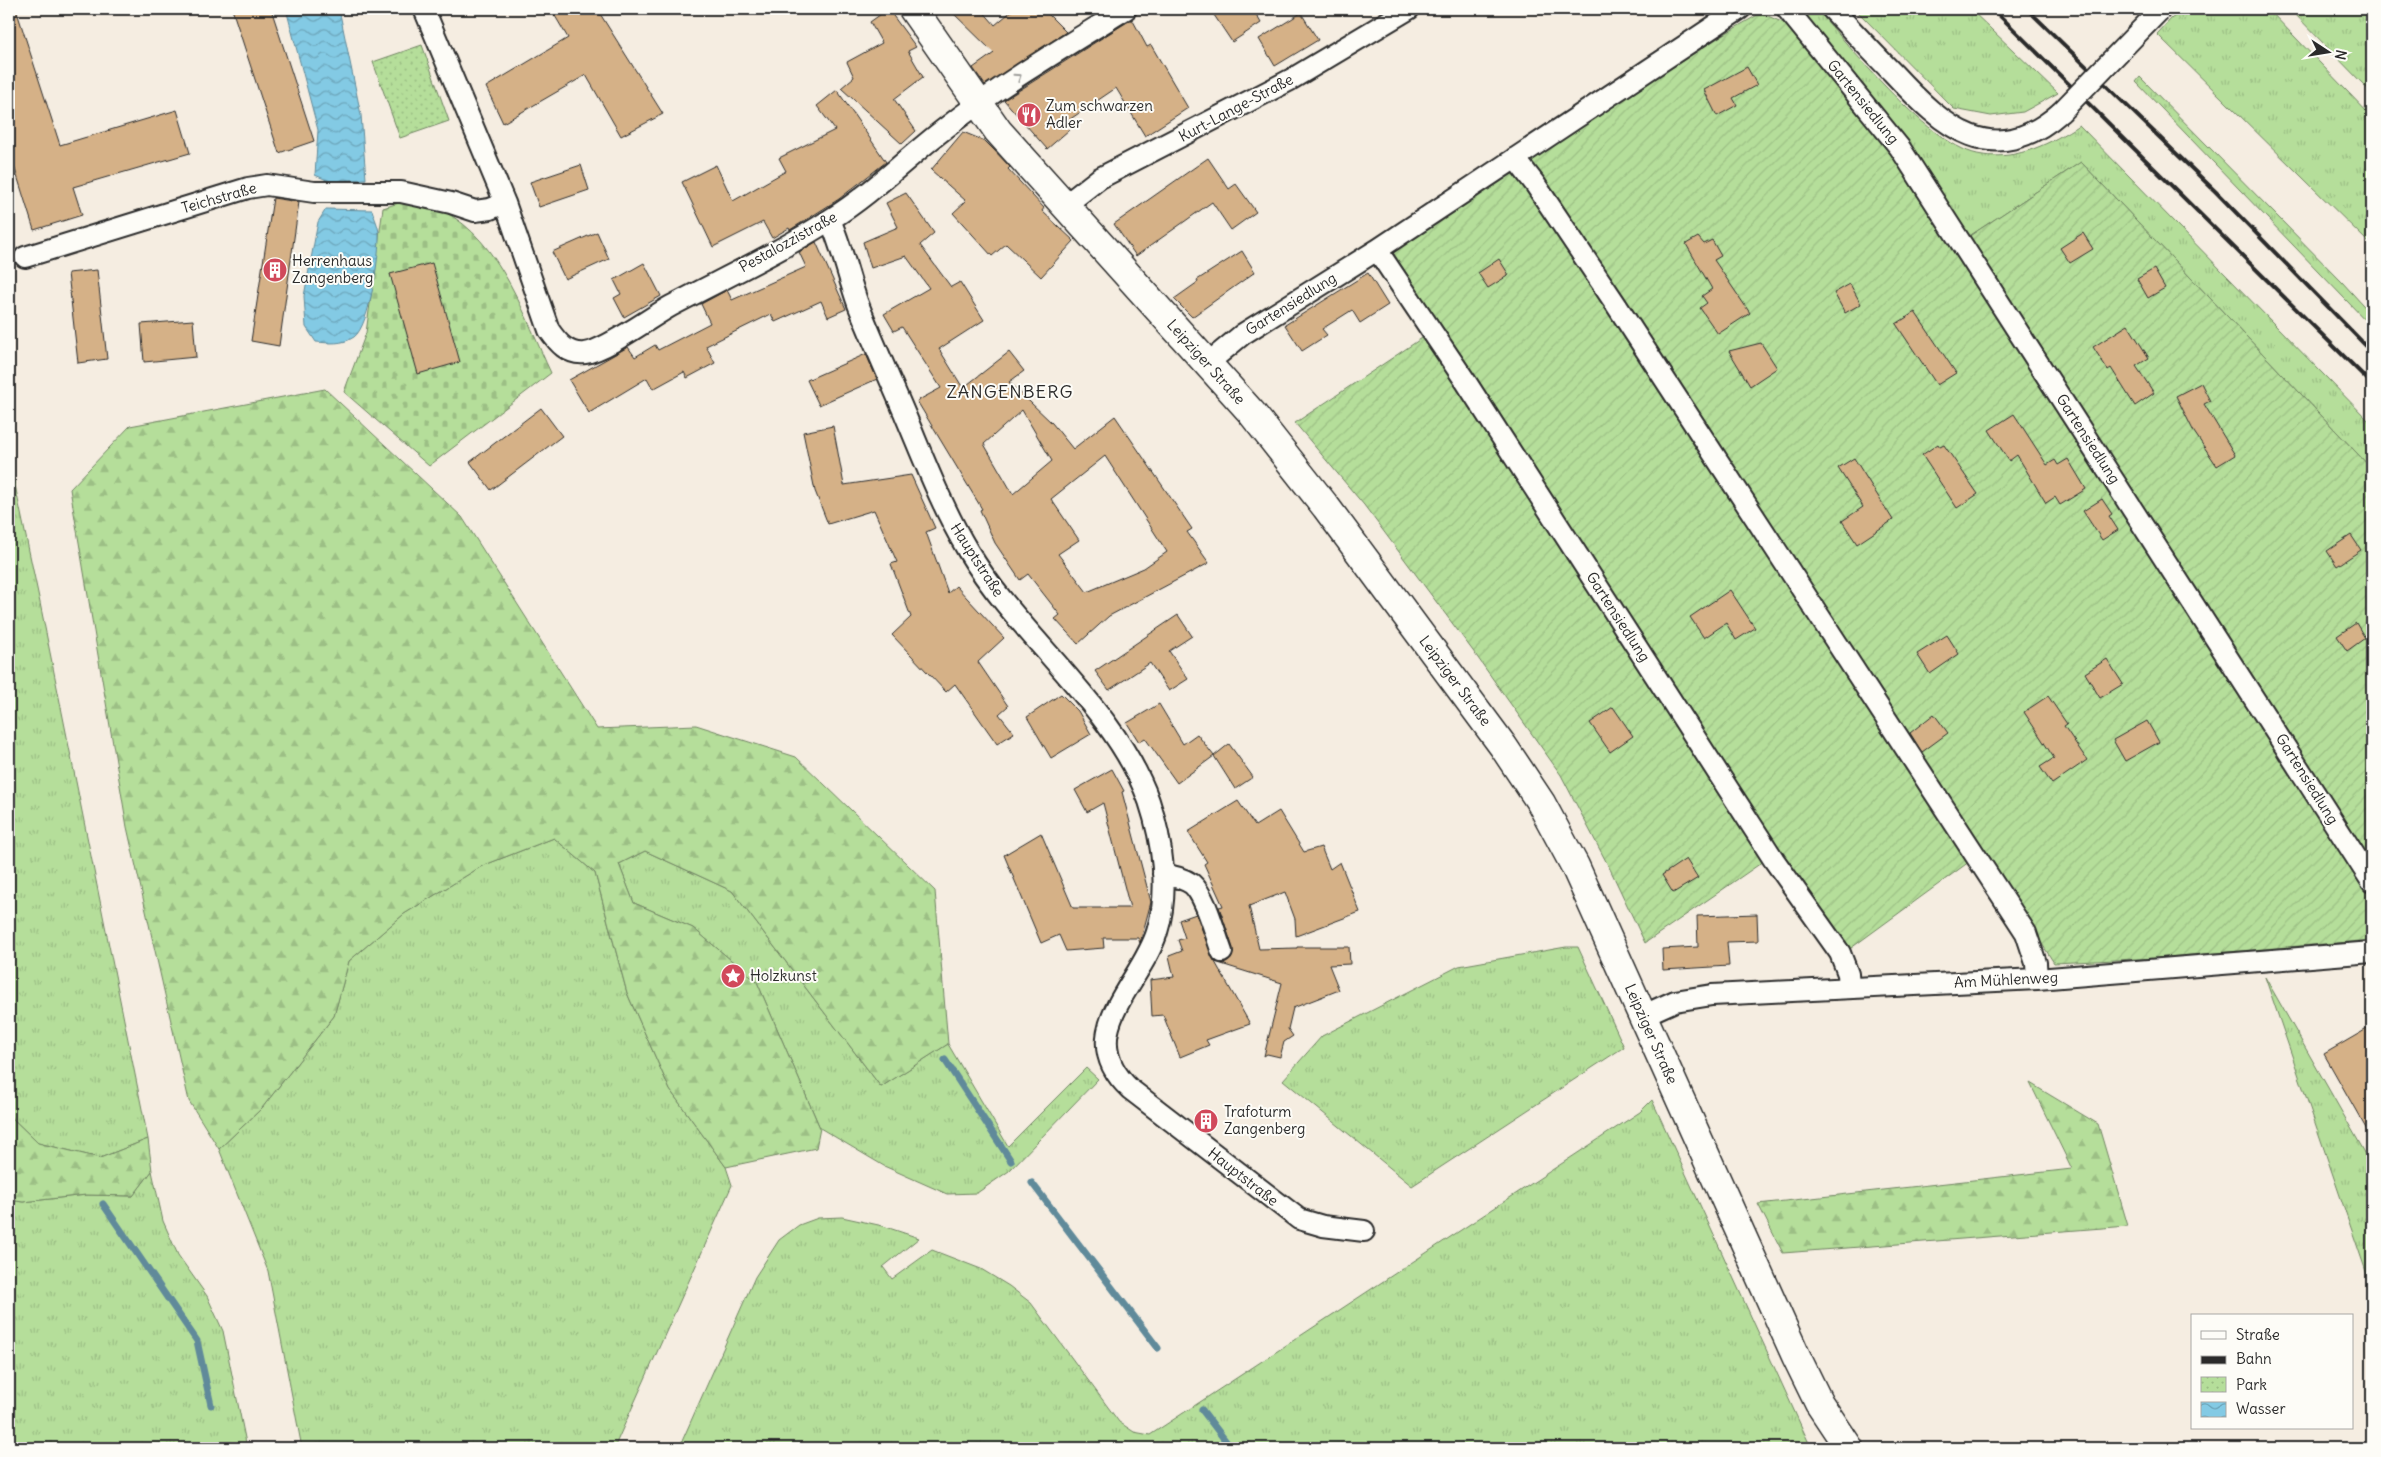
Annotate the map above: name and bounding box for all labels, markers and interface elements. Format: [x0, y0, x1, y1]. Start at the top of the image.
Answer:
north arrow [2304, 28, 2354, 78]
text: N [2331, 48, 2351, 61]
street label: Gartensiedlung [1823, 56, 1903, 148]
street label: Kurt-Lange-Straße [1175, 69, 1296, 146]
one-way arrow [1013, 74, 1022, 83]
place label: Zum schwarzen Adler [1046, 96, 1153, 132]
restaurant icon: Zum schwarzen Adler [1016, 102, 1042, 128]
street label: Teichstraße [179, 178, 259, 217]
street label: Pestalozzistraße [735, 207, 840, 276]
place label: Herrenhaus Zangenberg [292, 251, 373, 287]
building icon: Herrenhaus Zangenberg [262, 257, 288, 283]
street label: Gartensiedlung [1242, 268, 1340, 339]
street label: Leipziger Straße [1163, 315, 1250, 408]
district label: ZANGENBERG [947, 380, 1073, 403]
street label: Gartensiedlung [2052, 390, 2125, 487]
street label: Hauptstraße [947, 519, 1008, 600]
street label: Gartensiedlung [1582, 568, 1655, 665]
street label: Leipziger Straße [1415, 632, 1496, 730]
street label: Gartensiedlung [2272, 730, 2343, 828]
place icon: Holzkunst [720, 963, 746, 989]
place label: Holzkunst [750, 966, 817, 985]
street label: Am Mühlenweg [1953, 967, 2058, 992]
street label: Leipziger Straße [1621, 981, 1682, 1087]
place label: Trafoturm Zangenberg [1224, 1102, 1305, 1138]
building icon: Trafoturm Zangenberg [1193, 1108, 1219, 1134]
street label: Hauptstraße [1204, 1143, 1282, 1210]
legend [2191, 1314, 2354, 1430]
text: Straße [2236, 1325, 2280, 1344]
text: Bahn [2236, 1349, 2272, 1368]
text: Park [2236, 1375, 2267, 1394]
text: Wasser [2236, 1399, 2286, 1418]

